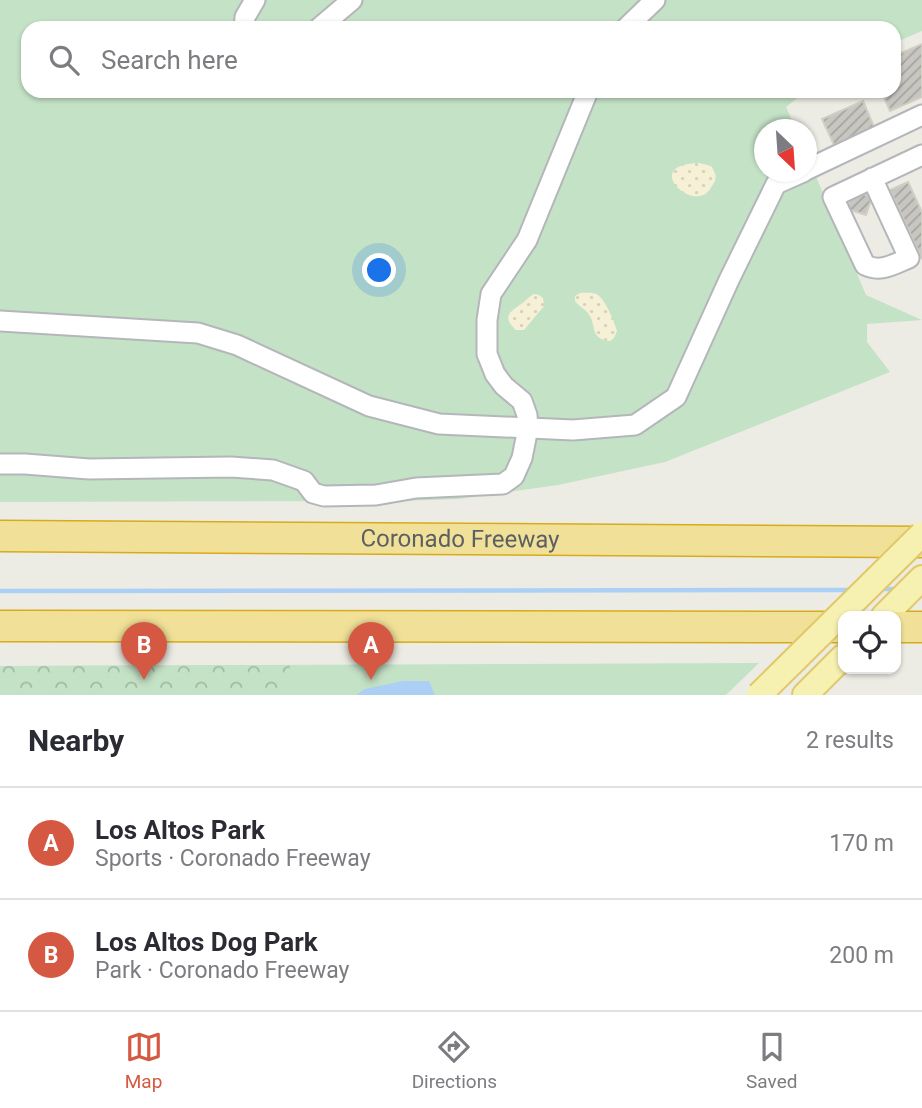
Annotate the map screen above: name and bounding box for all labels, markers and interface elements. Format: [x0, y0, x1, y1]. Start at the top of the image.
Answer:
search box [21, 21, 901, 98]
icon: search [45, 41, 83, 79]
text: Search here [101, 45, 238, 75]
north arrow [754, 119, 817, 182]
your location [362, 253, 396, 287]
street label: Coronado Freeway [360, 524, 560, 554]
map controls [838, 611, 901, 674]
button: locate [838, 611, 901, 674]
pin: B [121, 622, 167, 680]
pin: A [348, 622, 394, 680]
text: Nearby [28, 723, 124, 758]
text: 2 results [806, 727, 894, 754]
text: Los Altos Park [95, 815, 265, 845]
text: A [43, 830, 59, 857]
text: 170 m [829, 830, 894, 857]
text: Sports · Coronado Freeway [95, 845, 371, 872]
text: Los Altos Dog Park [95, 927, 318, 957]
text: B [44, 942, 58, 969]
text: 200 m [829, 942, 894, 969]
text: Park · Coronado Freeway [95, 957, 349, 984]
tab: Map [125, 1028, 163, 1093]
tab: Directions [412, 1028, 497, 1093]
tab: Saved [746, 1028, 797, 1093]

